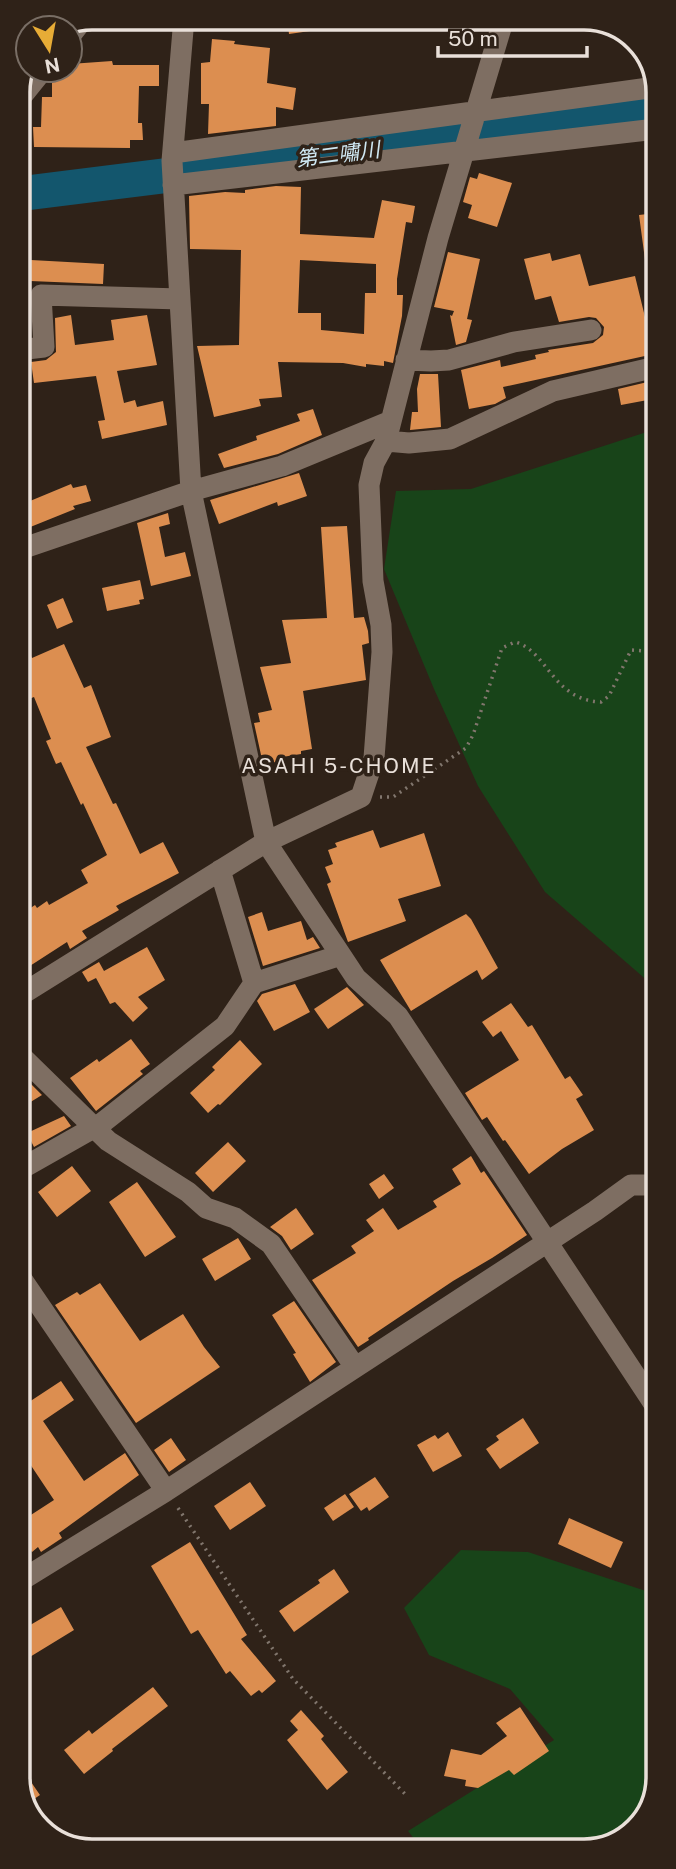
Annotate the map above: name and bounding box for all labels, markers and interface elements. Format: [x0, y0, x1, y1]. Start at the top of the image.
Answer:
north arrow [14, 14, 84, 84]
scale bar [438, 14, 587, 58]
text: 50 m [448, 26, 498, 51]
text: N [43, 53, 62, 78]
water label: 第二嘯川 [295, 136, 383, 172]
district label: ASAHI 5-CHOME [241, 753, 437, 778]

